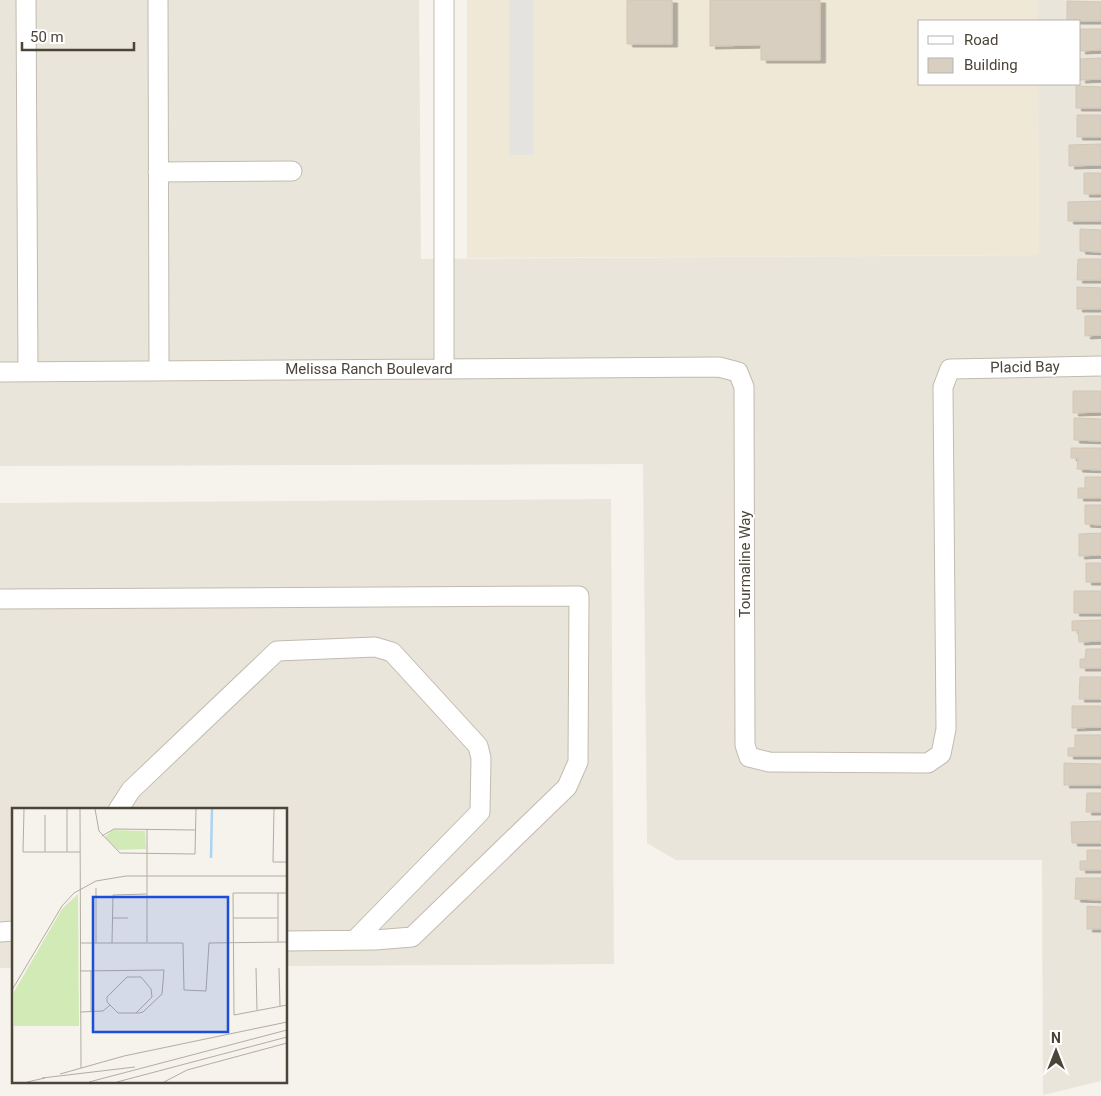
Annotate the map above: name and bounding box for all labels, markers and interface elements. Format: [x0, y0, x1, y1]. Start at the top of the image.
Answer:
scale bar [22, 20, 135, 52]
legend [918, 20, 1081, 85]
text: 50 m [30, 28, 64, 46]
text: Road [964, 31, 998, 49]
text: Building [964, 56, 1018, 74]
street label: Placid Bay [990, 357, 1060, 377]
street label: Melissa Ranch Boulevard [285, 360, 453, 378]
street label: Tourmaline Way [736, 511, 754, 617]
inset map [12, 808, 288, 1084]
north arrow [1031, 1026, 1081, 1076]
text: N [1051, 1030, 1061, 1046]

